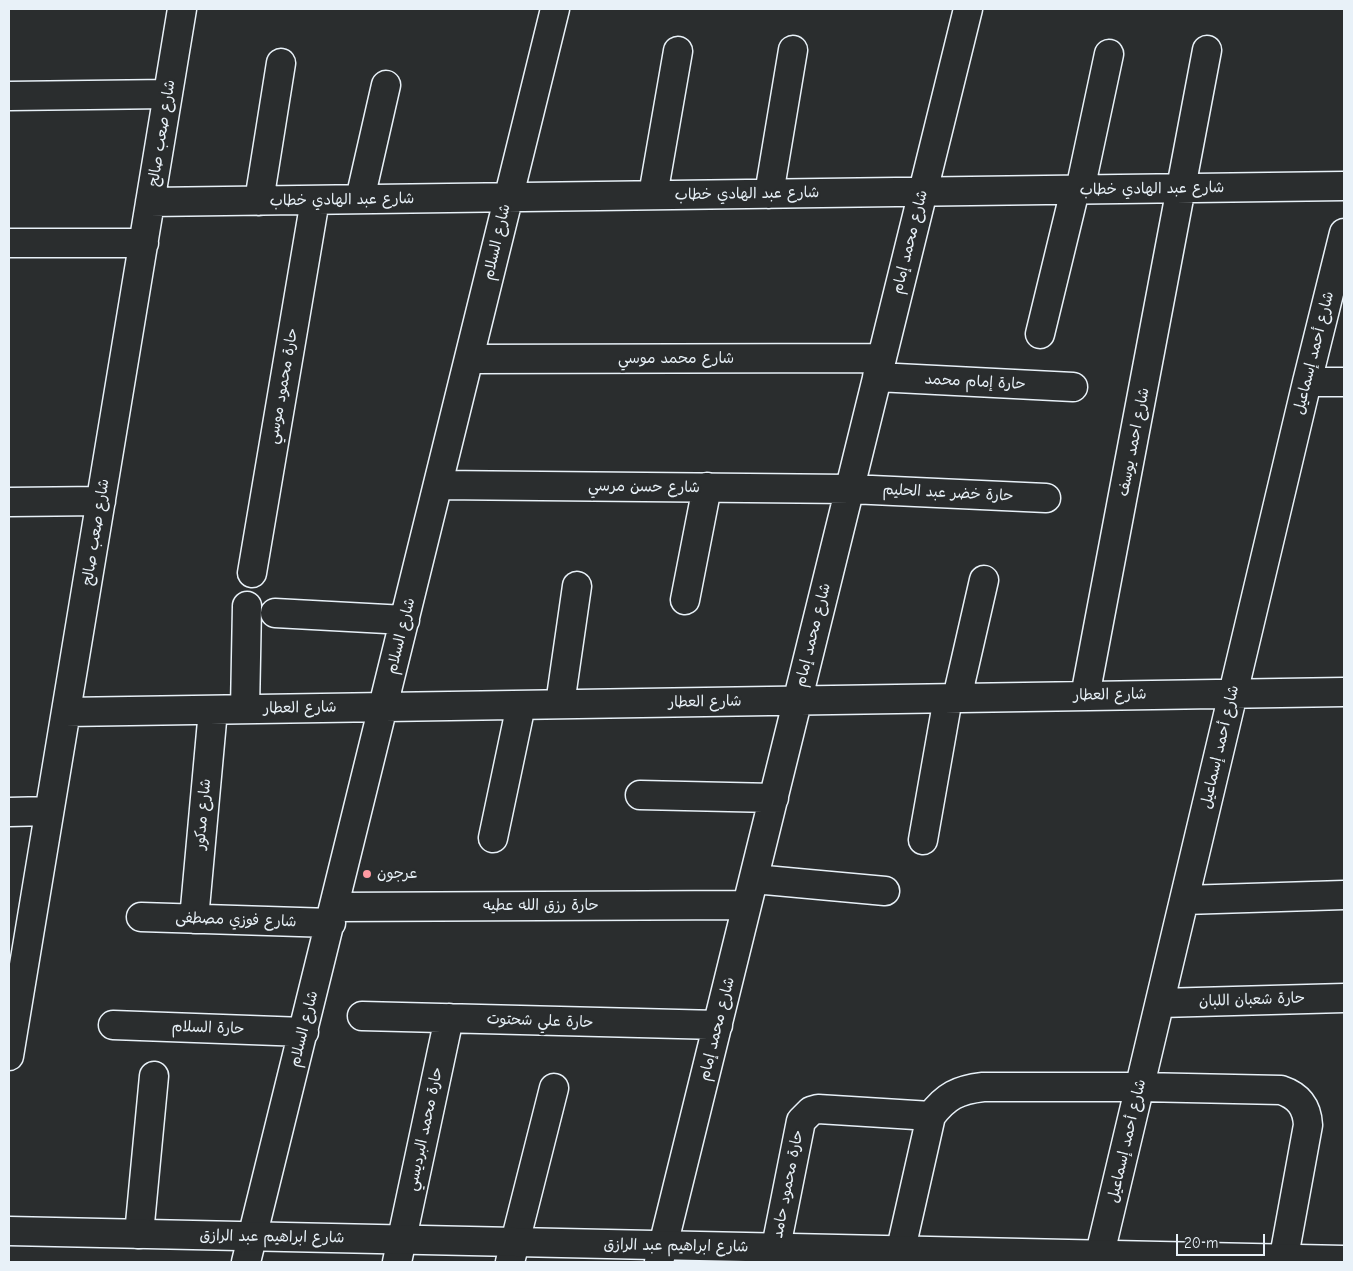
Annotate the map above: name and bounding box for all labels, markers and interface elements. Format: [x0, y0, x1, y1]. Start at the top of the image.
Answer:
street label: شارع صعب صالح [145, 78, 179, 188]
street label: شارع عبد الهادي خطاب [1080, 179, 1224, 199]
street label: شارع عبد الهادي خطاب [675, 184, 819, 204]
street label: شارع محمد إمام [888, 188, 932, 296]
street label: شارع عبد الهادي خطاب [270, 190, 414, 210]
street label: شارع السلام [479, 202, 515, 282]
street label: شارع أحمد إسماعيل [1290, 290, 1338, 416]
street label: حارة محمود موسي [264, 327, 302, 445]
street label: شارع محمد موسي [618, 350, 734, 368]
street label: حارة إمام محمد [924, 370, 1026, 394]
street label: شارع احمد يوسف [1115, 386, 1153, 498]
street label: شارع صعب صالح [79, 477, 113, 587]
street label: شارع حسن مرسي [588, 477, 700, 497]
street label: حارة خضر عبد الحليم [882, 481, 1014, 505]
street label: شارع محمد إمام [791, 581, 835, 689]
street label: شارع السلام [383, 596, 419, 676]
street label: شارع أحمد إسماعيل [1197, 683, 1243, 811]
street label: شارع العطار [1073, 685, 1147, 705]
street label: شارع العطار [668, 692, 742, 712]
street label: شارع العطار [263, 698, 337, 718]
street label: شارع مدكور [191, 778, 215, 850]
place label: عرجون [377, 865, 417, 883]
marker: عرجون [361, 868, 373, 880]
street label: حارة رزق الله عطيه [483, 897, 599, 915]
street label: شارع فوزي مصطفى [175, 909, 297, 931]
street label: شارع محمد إمام [695, 975, 739, 1083]
street label: شارع السلام [286, 989, 322, 1069]
street label: حارة شعبان اللبان [1199, 989, 1305, 1011]
street label: حارة علي شحتوت [486, 1010, 594, 1032]
street label: حارة السلام [171, 1018, 245, 1038]
street label: حارة محمد البرديسي [403, 1065, 447, 1193]
street label: شارع أحمد إسماعيل [1104, 1077, 1150, 1205]
street label: حارة محمود حامد [769, 1128, 807, 1240]
scale bar [1178, 1224, 1267, 1256]
street label: شارع ابراهيم عبد الرازق [199, 1227, 345, 1247]
text: 20 m [1184, 1234, 1218, 1252]
street label: شارع ابراهيم عبد الرازق [603, 1236, 749, 1256]

